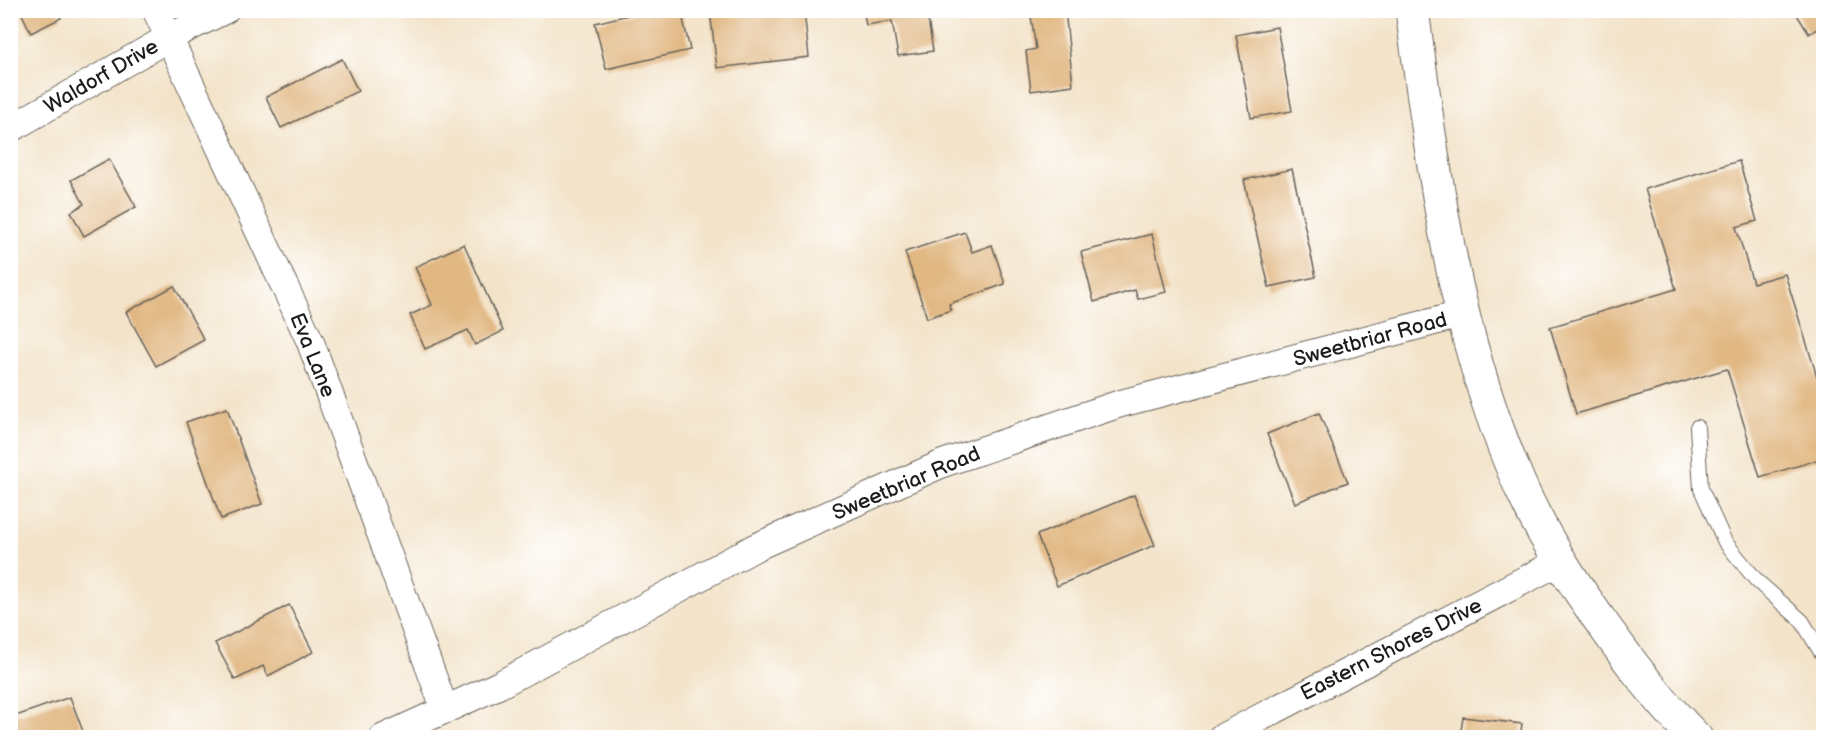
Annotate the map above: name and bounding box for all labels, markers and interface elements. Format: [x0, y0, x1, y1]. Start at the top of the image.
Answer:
street label: Waldorf Drive [40, 34, 163, 119]
street label: Sweetbriar Road [1290, 307, 1450, 372]
street label: Eva Lane [284, 309, 341, 401]
street label: Sweetbriar Road [828, 441, 984, 526]
street label: Eastern Shores Drive [1296, 593, 1486, 706]

